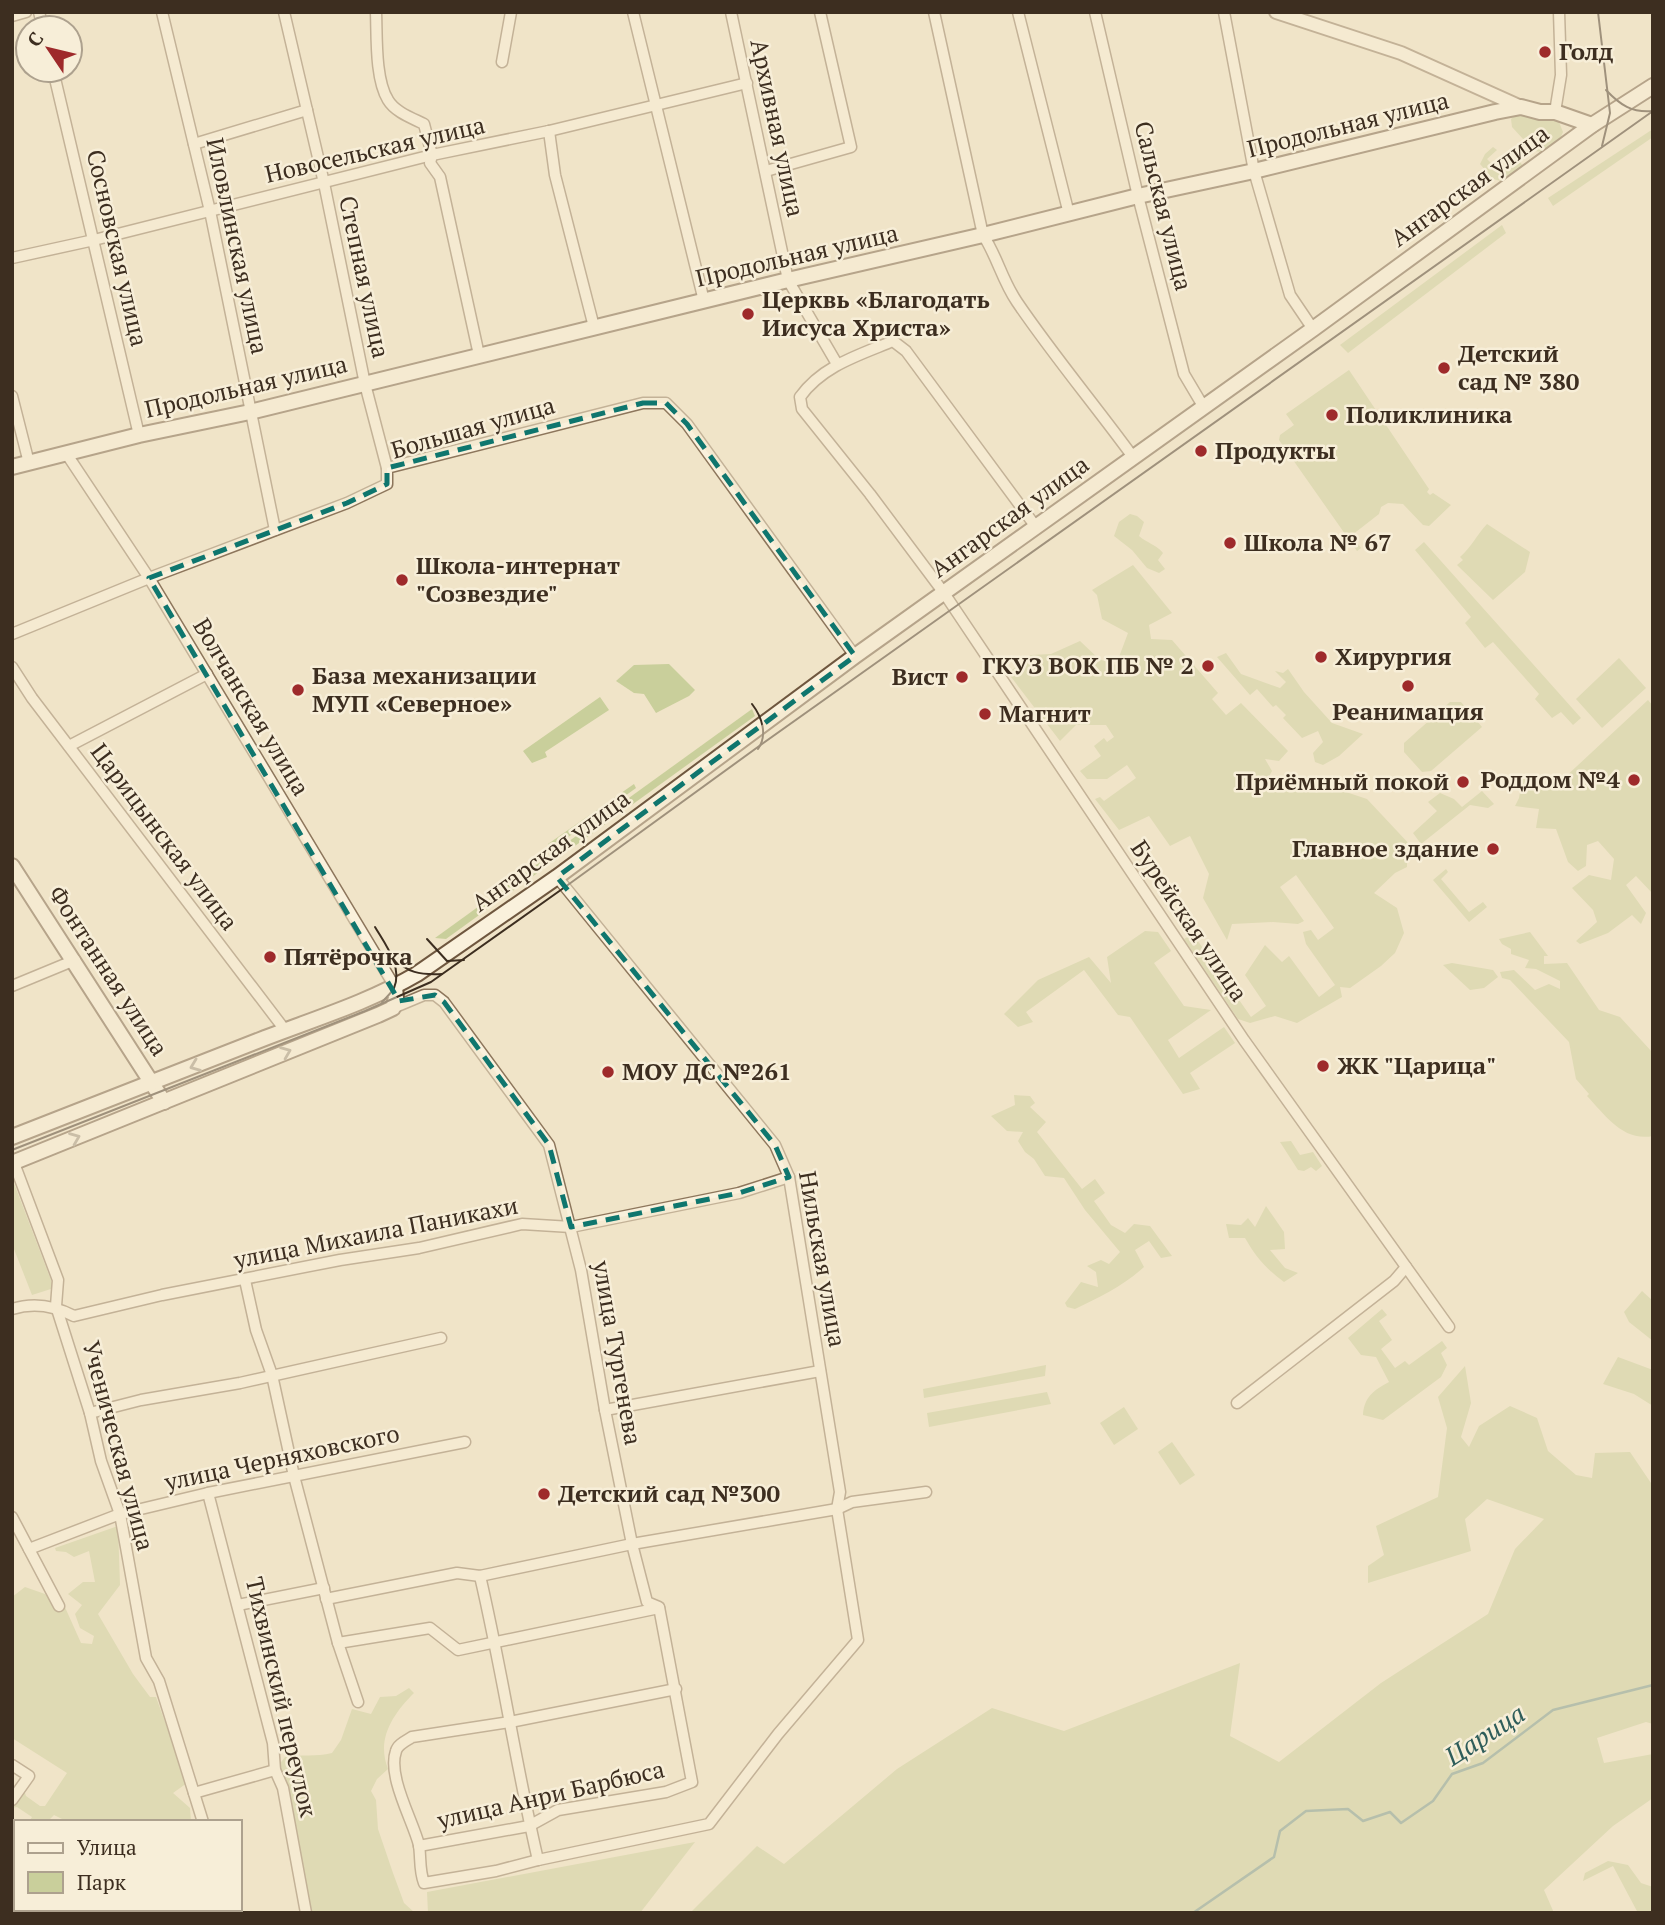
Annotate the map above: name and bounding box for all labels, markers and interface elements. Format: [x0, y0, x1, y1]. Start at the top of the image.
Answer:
north arrow [14, 14, 84, 84]
text: С [21, 27, 48, 51]
place label: Голд [1559, 35, 1614, 67]
street label: Архивная улица [744, 36, 812, 220]
marker: Голд [1537, 44, 1553, 60]
street label: Продольная улица [1244, 84, 1452, 165]
street label: Новосельская улица [262, 108, 488, 190]
street label: Ангарская улица [1384, 117, 1555, 253]
street label: Сальская улица [1127, 118, 1200, 294]
street label: Иловлинская улица [199, 135, 277, 357]
street label: Сосновская улица [80, 146, 156, 349]
street label: Степная улица [332, 193, 398, 361]
street label: Продольная улица [692, 216, 901, 294]
place label: Церквь «Благодать Иисуса Христа» [762, 283, 990, 343]
marker: Церквь «Благодать Иисуса Христа» [740, 306, 756, 322]
place label: Детский сад № 380 [1458, 337, 1580, 397]
street label: Продольная улица [141, 347, 350, 425]
marker: Детский сад № 380 [1436, 360, 1452, 376]
street label: Большая улица [387, 388, 558, 466]
place label: Поликлиника [1346, 398, 1513, 430]
marker: Поликлиника [1324, 407, 1340, 423]
place label: Продукты [1215, 434, 1336, 466]
marker: Продукты [1193, 443, 1209, 459]
street label: Ангарская улица [924, 448, 1095, 584]
place label: Школа № 67 [1244, 526, 1392, 558]
marker: Школа № 67 [1222, 535, 1238, 551]
place label: Школа-интернат "Созвездие" [416, 549, 620, 609]
marker: Школа-интернат "Созвездие" [394, 572, 410, 588]
street label: Волчанская улица [186, 612, 318, 801]
place label: Хирургия [1335, 640, 1451, 672]
place label: ГКУЗ ВОК ПБ № 2 [982, 649, 1194, 681]
marker: Хирургия [1313, 649, 1329, 665]
marker: ГКУЗ ВОК ПБ № 2 [1200, 658, 1216, 674]
place label: База механизации МУП «Северное» [312, 659, 536, 719]
place label: Вист [892, 660, 948, 692]
marker: Вист [954, 669, 970, 685]
marker: Реанимация [1400, 678, 1416, 694]
marker: База механизации МУП «Северное» [290, 682, 306, 698]
place label: Реанимация [1332, 695, 1484, 727]
place label: Магнит [999, 697, 1091, 729]
marker: Магнит [977, 706, 993, 722]
street label: Царицынская улица [84, 736, 246, 936]
place label: Роддом №4 [1480, 763, 1620, 795]
place label: Приёмный покой [1235, 765, 1449, 797]
marker: Роддом №4 [1626, 772, 1642, 788]
marker: Приёмный покой [1455, 774, 1471, 790]
street label: Ангарская улица [465, 782, 636, 918]
place label: Главное здание [1292, 832, 1479, 864]
street label: Бурейская улица [1124, 834, 1256, 1007]
marker: Главное здание [1485, 841, 1501, 857]
street label: Фонтанная улица [42, 879, 176, 1062]
place label: Пятёрочка [284, 940, 413, 972]
marker: Пятёрочка [262, 949, 278, 965]
one-way arrow [279, 1046, 292, 1060]
place label: ЖК "Царица" [1337, 1049, 1496, 1081]
place label: МОУ ДС №261 [622, 1055, 792, 1087]
one-way arrow [189, 1057, 201, 1071]
marker: ЖК "Царица" [1315, 1058, 1331, 1074]
marker: МОУ ДС №261 [600, 1064, 616, 1080]
one-way arrow [69, 1132, 81, 1146]
street label: Нильская улица [792, 1168, 854, 1349]
street label: улица Михаила Паникахи [230, 1189, 521, 1275]
street label: улица Тургенева [586, 1257, 650, 1447]
street label: Ученическая улица [76, 1337, 162, 1554]
street label: улица Черняховского [161, 1417, 402, 1498]
place label: Детский сад №300 [558, 1477, 780, 1509]
marker: Детский сад №300 [536, 1486, 552, 1502]
street label: Тихвинский переулок [239, 1574, 325, 1820]
water label: Царица [1437, 1696, 1531, 1773]
street label: улица Анри Барбюса [433, 1752, 667, 1836]
legend [14, 1820, 242, 1911]
text: Улица [77, 1833, 137, 1861]
text: Парк [77, 1868, 127, 1896]

